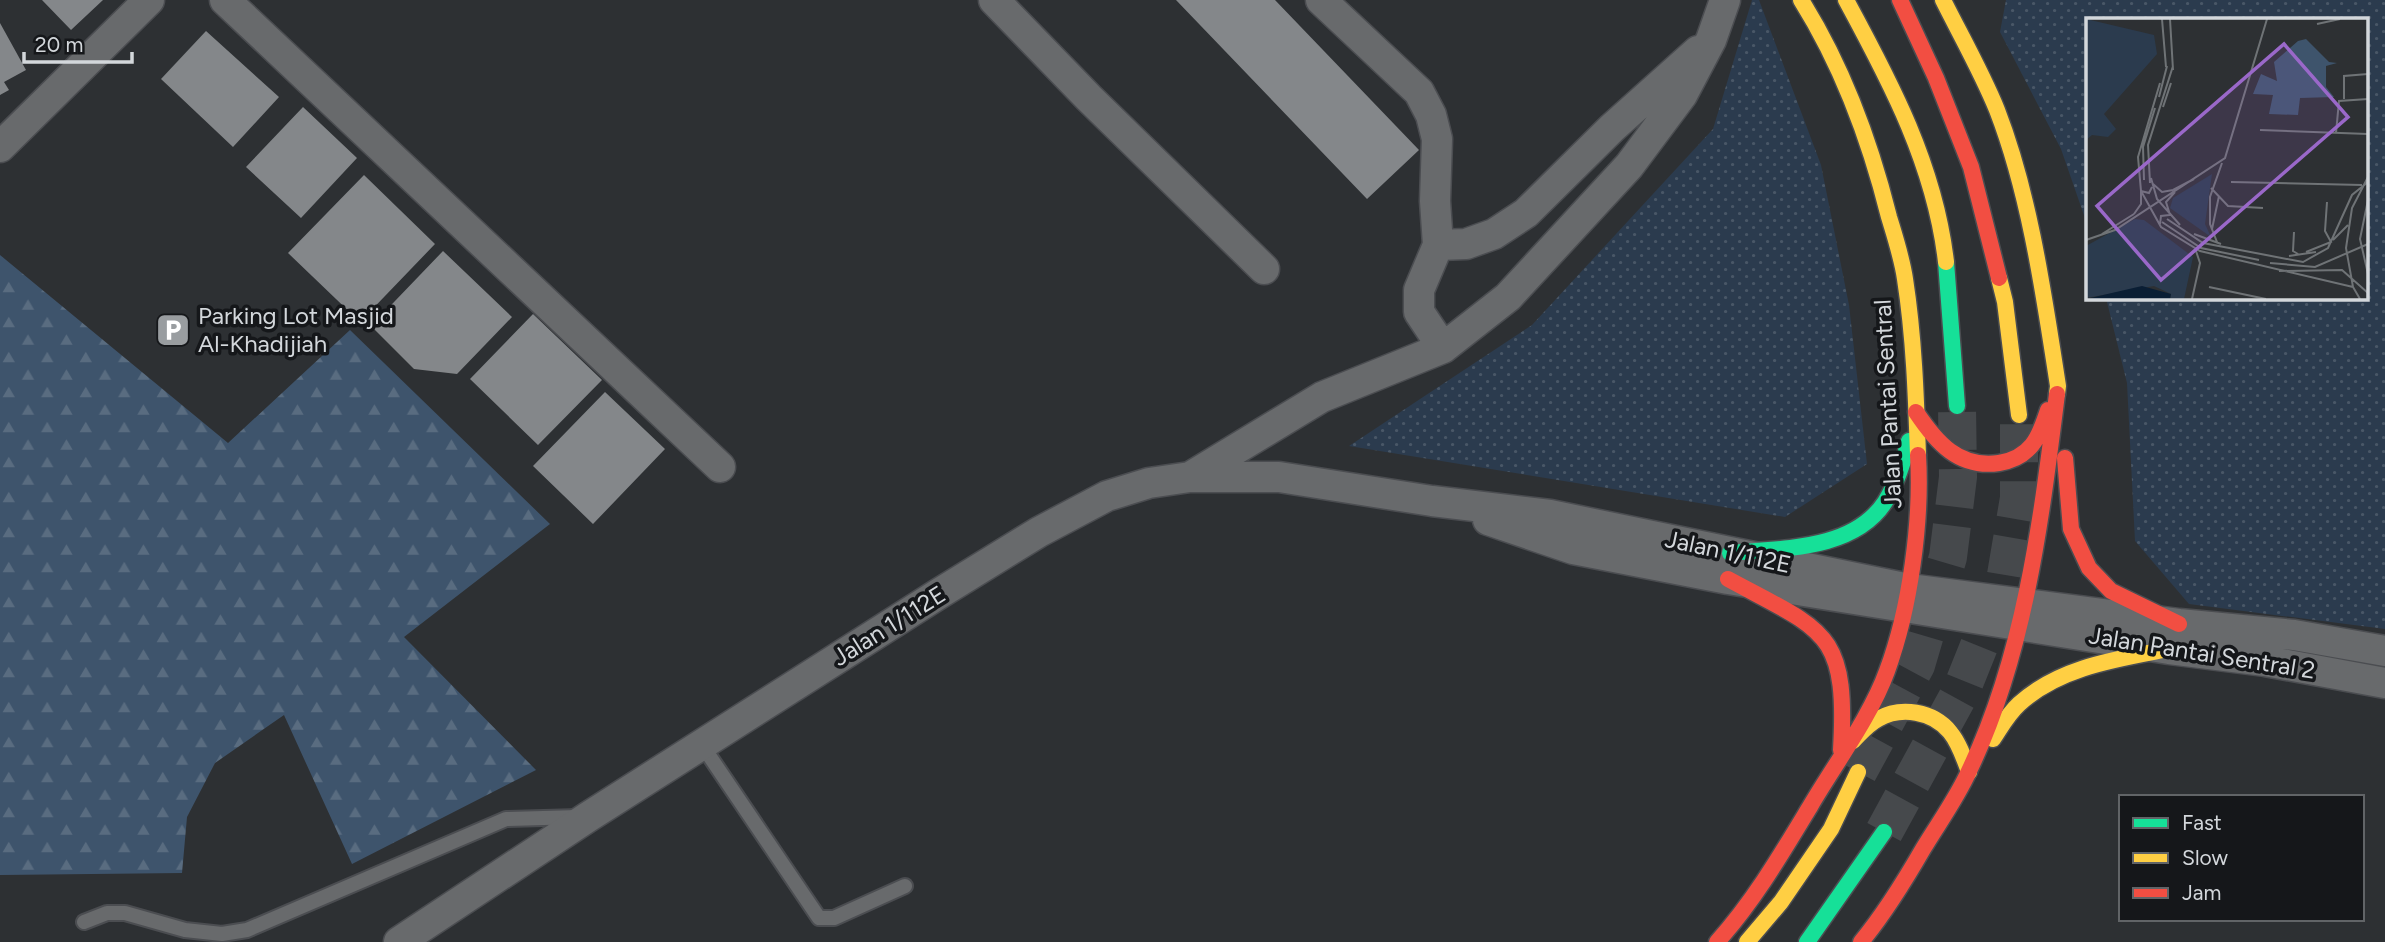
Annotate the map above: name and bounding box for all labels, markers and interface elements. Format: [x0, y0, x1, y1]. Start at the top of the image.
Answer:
inset map [2086, 18, 2368, 299]
scale bar [24, 21, 133, 65]
text: 20 m [35, 32, 83, 57]
street label: Jalan Pantai Sentral [1868, 299, 1907, 509]
place label: Parking Lot Masjid Al-Khadijiah [198, 301, 394, 358]
parking icon: Parking Lot Masjid Al-Khadijiah [154, 311, 192, 349]
street label: Jalan 1/112E [1662, 524, 1794, 579]
street label: Jalan 1/112E [827, 579, 951, 672]
street label: Jalan Pantai Sentral 2 [2087, 620, 2317, 685]
legend [2119, 795, 2364, 921]
text: Fast [2182, 810, 2222, 835]
text: Slow [2182, 845, 2228, 870]
text: Jam [2182, 880, 2221, 905]

